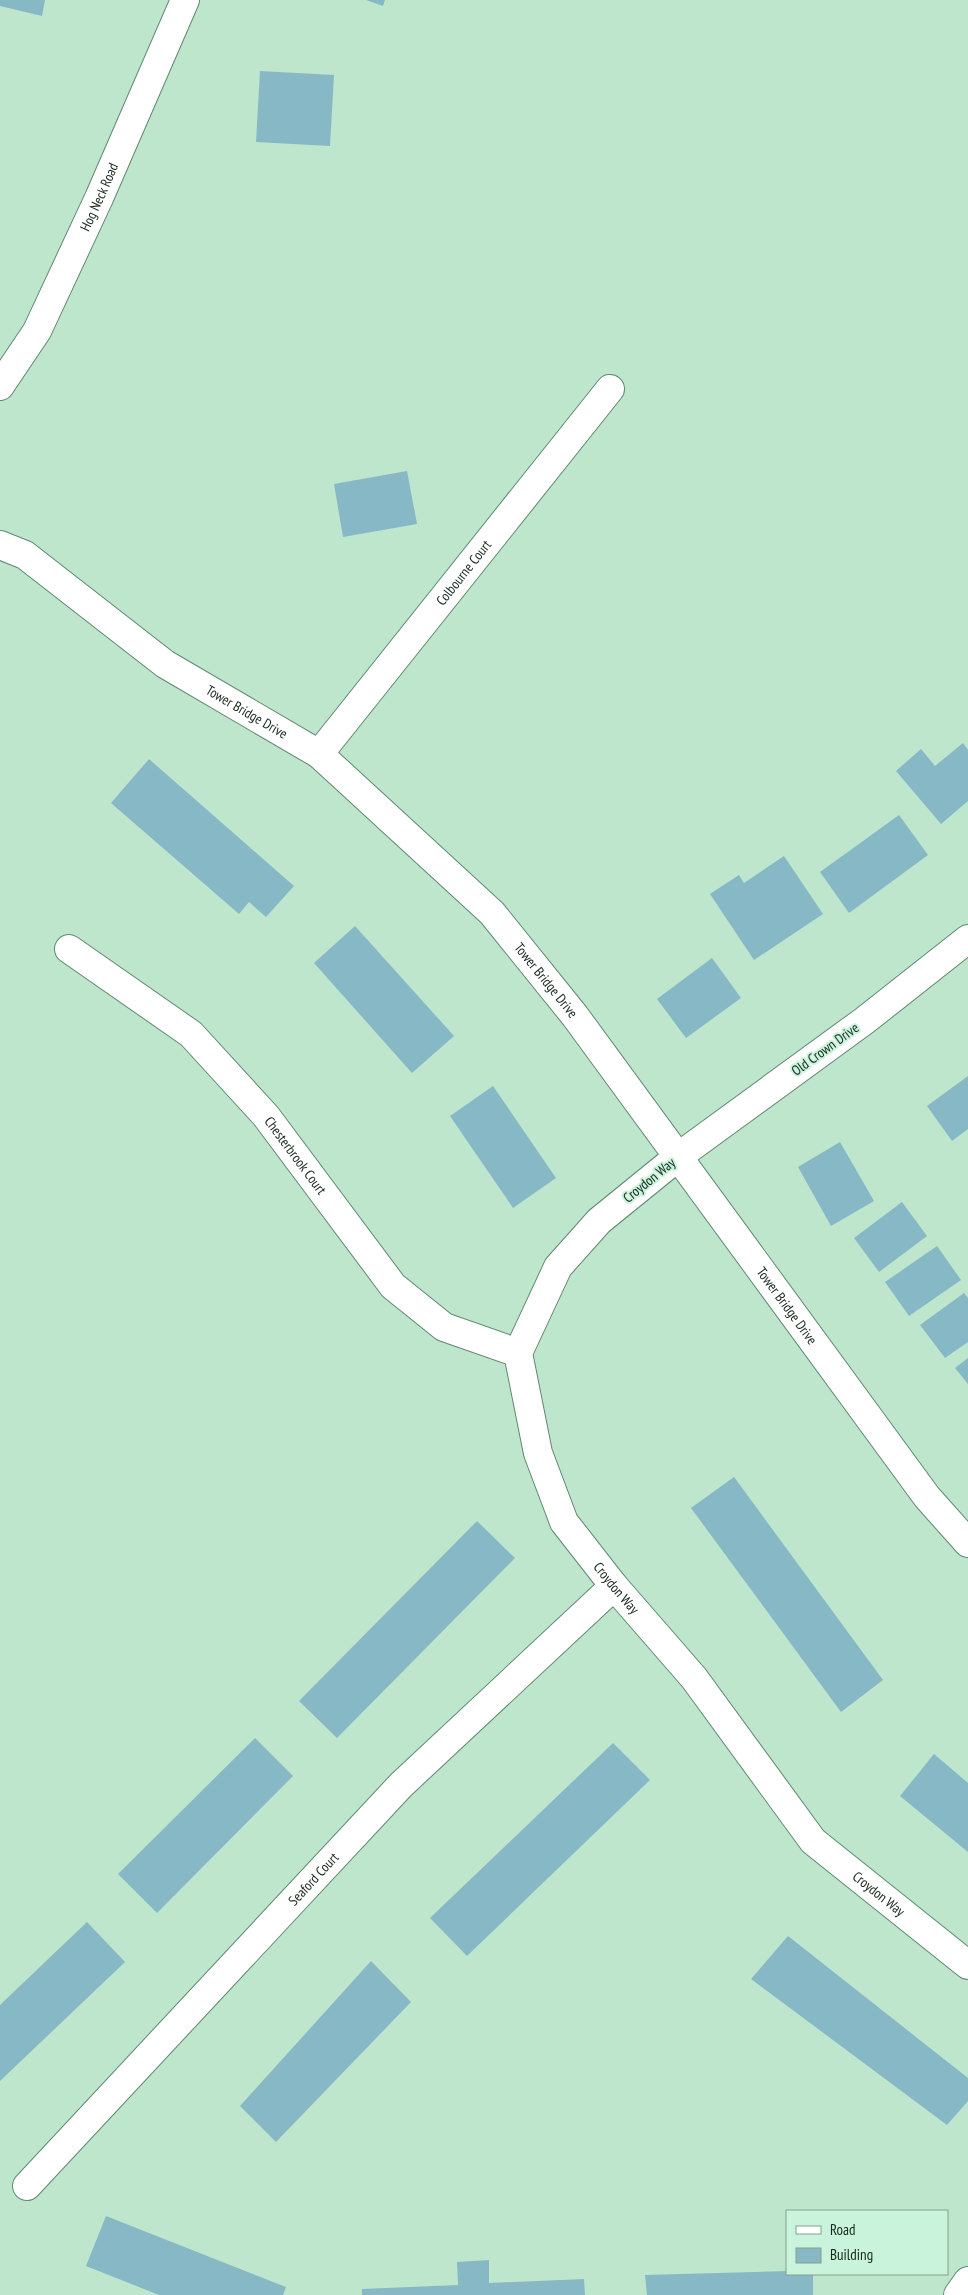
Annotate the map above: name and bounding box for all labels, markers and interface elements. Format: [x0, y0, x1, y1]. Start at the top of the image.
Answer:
street label: Hog Neck Road [76, 160, 122, 234]
street label: Colbourne Court [432, 536, 495, 609]
street label: Tower Bridge Drive [203, 681, 291, 743]
street label: Tower Bridge Drive [510, 939, 582, 1022]
street label: Old Crown Drive [788, 1018, 862, 1079]
street label: Chesterbrook Court [260, 1113, 331, 1198]
street label: Croydon Way [619, 1153, 679, 1207]
street label: Tower Bridge Drive [753, 1264, 821, 1348]
street label: Croydon Way [590, 1558, 644, 1618]
street label: Seaford Court [284, 1848, 343, 1909]
street label: Croydon Way [849, 1867, 909, 1921]
legend [786, 2210, 948, 2275]
text: Road [830, 2220, 856, 2239]
text: Building [830, 2245, 873, 2264]

